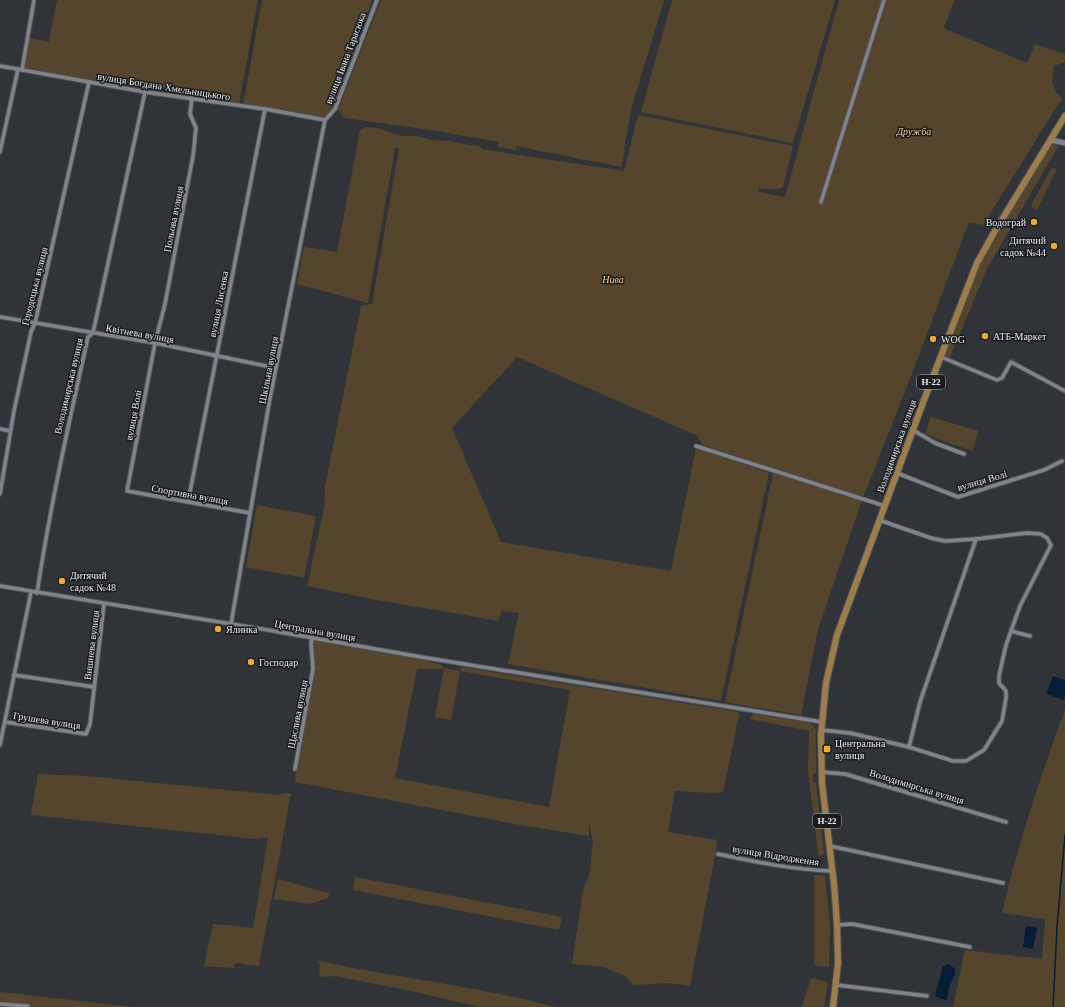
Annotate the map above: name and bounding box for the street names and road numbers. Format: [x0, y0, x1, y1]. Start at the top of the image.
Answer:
street label: вулиця Івана Тарасюка [323, 10, 368, 106]
street label: вулиця Богдана Хмельницького [97, 71, 231, 102]
street label: Польова вулиця [162, 185, 185, 253]
street label: Городоцька вулиця [19, 245, 50, 327]
street label: вулиця Лисенка [207, 269, 230, 338]
street label: Квітнева вулиця [105, 322, 175, 345]
street label: Шкільна вулиця [257, 335, 281, 405]
street label: Володимирська вулиця [52, 337, 85, 435]
road number: Н-22 [917, 375, 945, 389]
street label: вулиця Волі [123, 389, 144, 441]
street label: Володимирська вулиця [874, 398, 919, 494]
street label: вулиця Волі [956, 468, 1008, 493]
street label: Спортивна вулиця [151, 482, 230, 507]
street label: Вишнева вулиця [82, 609, 101, 681]
street label: Центральна вулиця [274, 618, 357, 643]
street label: Щаслива вулиця [285, 678, 310, 750]
street label: Грушева вулиця [13, 710, 82, 731]
street label: Володимирська вулиця [868, 767, 966, 806]
road number: Н-22 [813, 814, 841, 828]
street label: вулиця Відродження [732, 843, 820, 868]

